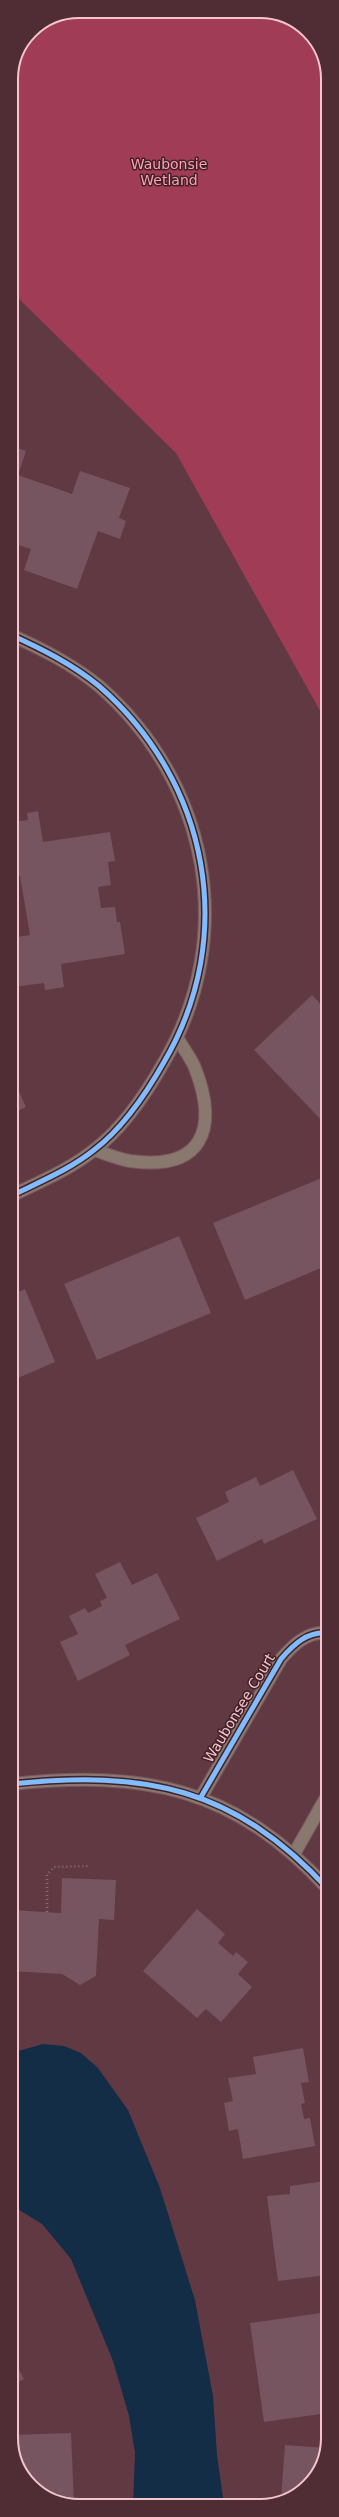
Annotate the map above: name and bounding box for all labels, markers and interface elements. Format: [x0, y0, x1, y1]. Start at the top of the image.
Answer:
park label: Waubonsie Wetland [131, 156, 207, 188]
street label: Waubonsee Court [200, 1650, 278, 1765]

